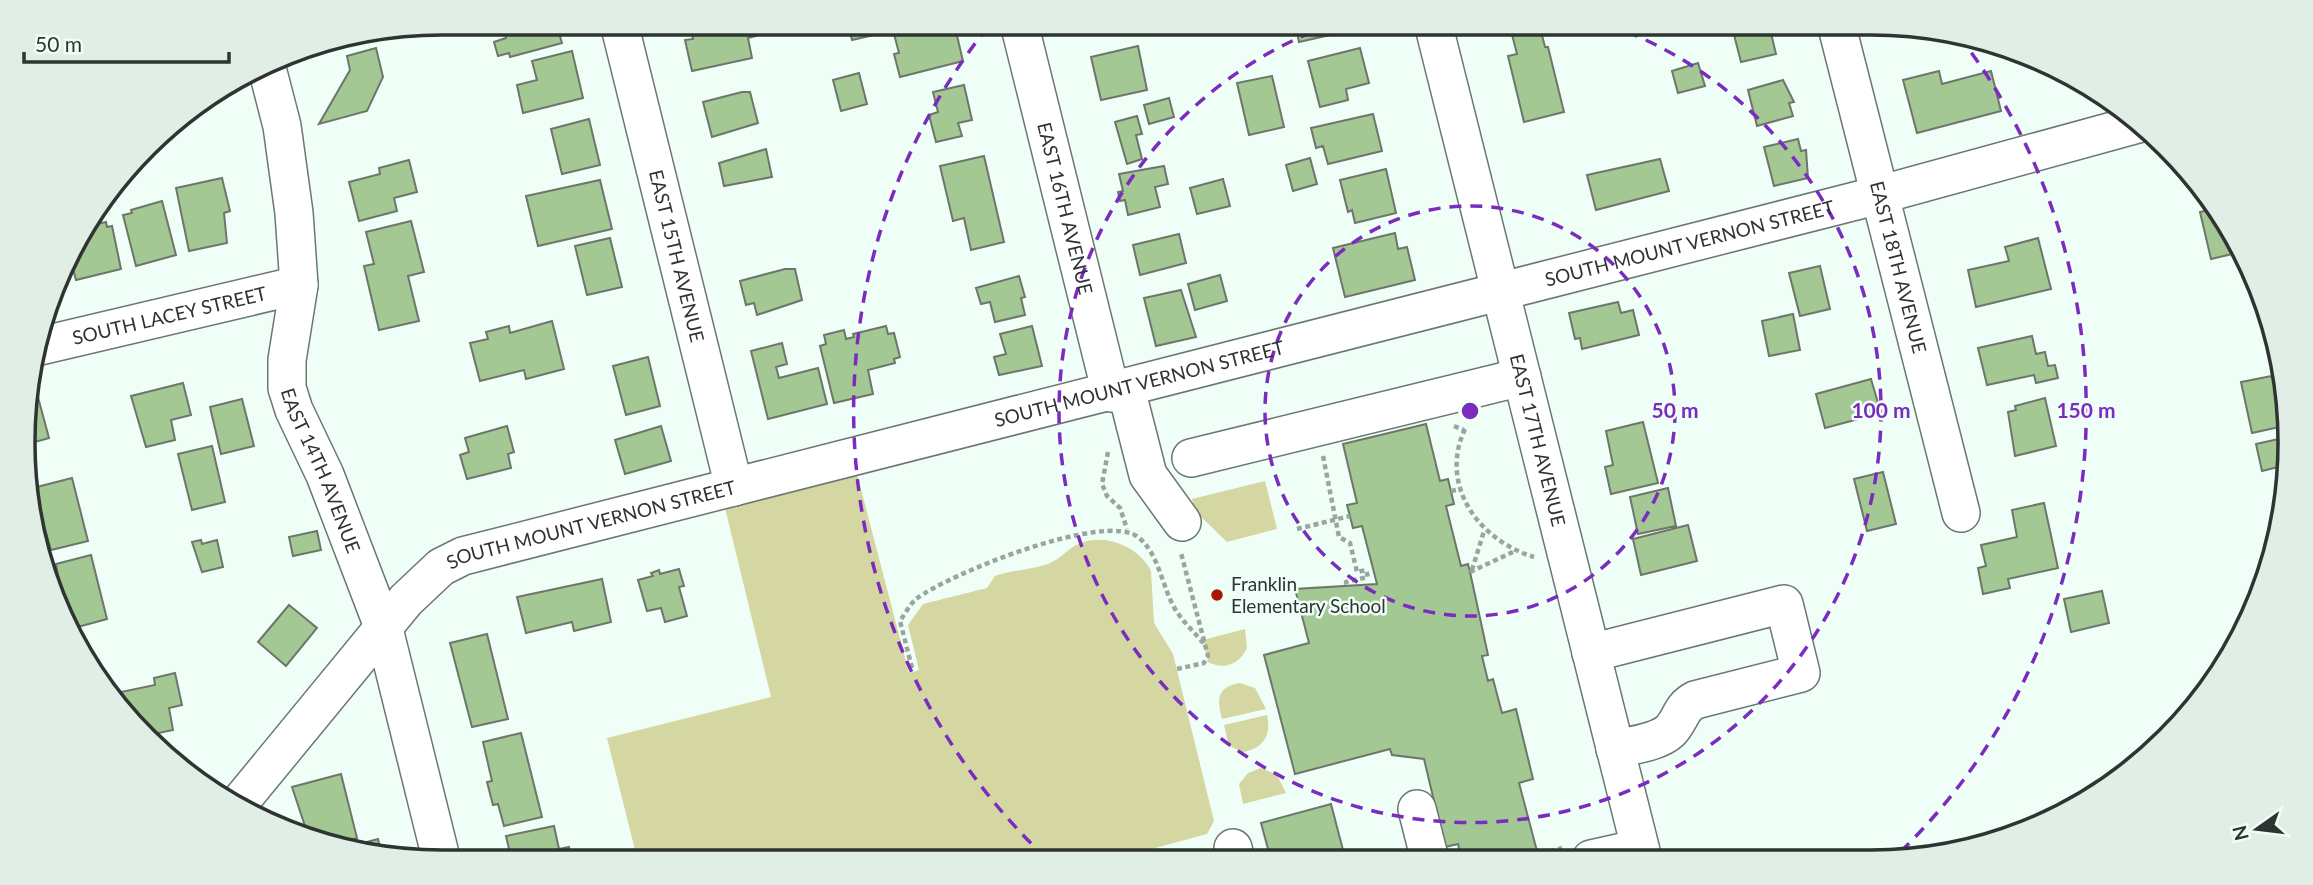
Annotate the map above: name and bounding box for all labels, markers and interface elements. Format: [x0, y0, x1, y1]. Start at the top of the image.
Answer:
scale bar [24, 21, 229, 65]
text: 50 m [35, 31, 82, 56]
street label: EAST 16TH AVENUE [1033, 120, 1098, 297]
street label: EAST 15TH AVENUE [645, 167, 710, 344]
street label: EAST 18TH AVENUE [1866, 178, 1932, 356]
street label: SOUTH MOUNT VERNON STREET [1542, 195, 1837, 291]
street label: SOUTH LACEY STREET [70, 281, 269, 349]
street label: SOUTH MOUNT VERNON STREET [992, 335, 1286, 431]
street label: EAST 17TH AVENUE [1506, 351, 1571, 529]
street label: EAST 14TH AVENUE [277, 385, 366, 556]
text: 50 m [1651, 397, 1699, 422]
text: 100 m [1851, 397, 1911, 422]
text: 150 m [2056, 397, 2116, 422]
centre of rings [1458, 399, 1482, 423]
street label: SOUTH MOUNT VERNON STREET [442, 475, 738, 573]
place label: Franklin Elementary School [1231, 572, 1386, 617]
marker: Franklin Elementary School [1209, 587, 1225, 603]
north arrow [2222, 794, 2292, 864]
text: N [2227, 823, 2253, 843]

